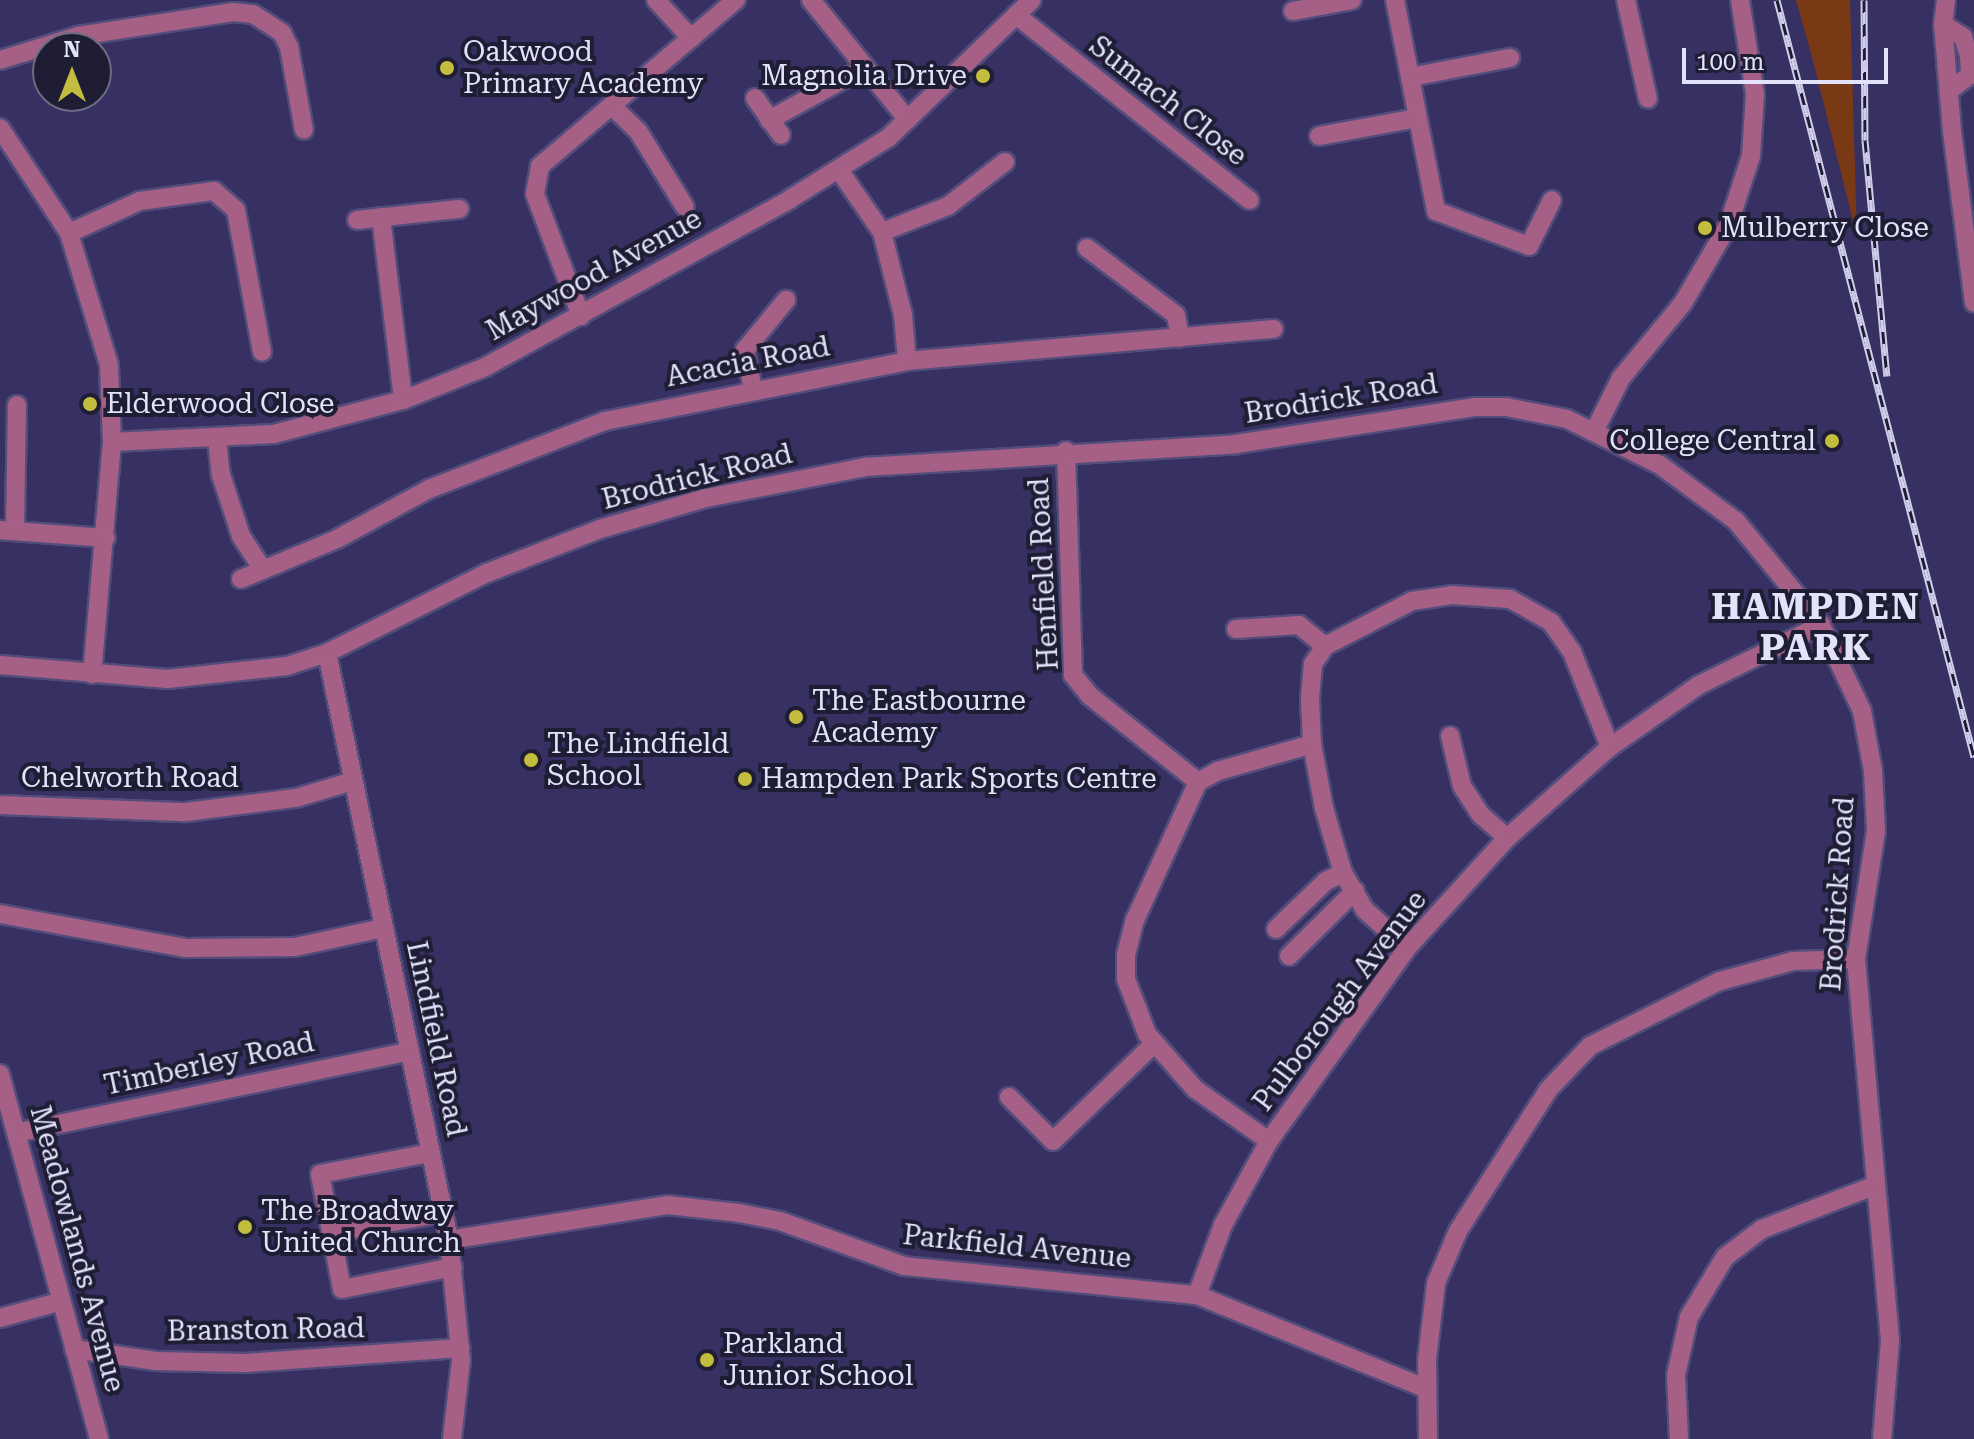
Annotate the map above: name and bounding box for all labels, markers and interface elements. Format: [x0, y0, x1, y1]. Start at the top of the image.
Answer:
street label: Sumach Close [1083, 29, 1253, 173]
north arrow [32, 32, 112, 112]
scale bar [1686, 32, 1892, 82]
place label: Oakwood Primary Academy [463, 35, 703, 101]
text: N [64, 37, 80, 62]
text: 100 m [1696, 48, 1764, 76]
marker: Oakwood Primary Academy [438, 59, 456, 77]
place label: Magnolia Drive [761, 59, 967, 93]
marker: Magnolia Drive [974, 67, 992, 85]
street label: Maywood Avenue [481, 202, 707, 348]
place label: Mulberry Close [1721, 211, 1929, 245]
marker: Mulberry Close [1696, 219, 1714, 237]
street label: Acacia Road [663, 330, 833, 394]
street label: Brodrick Road [1242, 367, 1440, 431]
place label: Elderwood Close [106, 387, 334, 421]
marker: Elderwood Close [81, 395, 99, 413]
place label: College Central [1609, 424, 1816, 458]
marker: College Central [1823, 432, 1841, 450]
street label: Brodrick Road [598, 437, 796, 517]
street label: Henfield Road [1022, 477, 1066, 671]
district label: HAMPDEN PARK [1711, 585, 1921, 670]
place label: The Eastbourne Academy [812, 684, 1026, 750]
marker: The Eastbourne Academy [787, 708, 805, 726]
place label: The Lindfield School [547, 727, 729, 793]
marker: The Lindfield School [522, 751, 540, 769]
street label: Chelworth Road [21, 761, 239, 795]
place label: Hampden Park Sports Centre [761, 762, 1157, 796]
marker: Hampden Park Sports Centre [736, 770, 754, 788]
street label: Brodrick Road [1814, 796, 1862, 992]
street label: Pulborough Avenue [1246, 884, 1434, 1118]
street label: Lindfield Road [399, 938, 473, 1140]
street label: Timberley Road [101, 1025, 317, 1103]
street label: Meadowlands Avenue [23, 1102, 131, 1396]
place label: The Broadway United Church [261, 1194, 461, 1260]
marker: The Broadway United Church [236, 1218, 254, 1236]
street label: Parkfield Avenue [901, 1218, 1133, 1276]
street label: Branston Road [167, 1311, 365, 1349]
place label: Parkland Junior School [723, 1327, 913, 1393]
marker: Parkland Junior School [698, 1351, 716, 1369]

